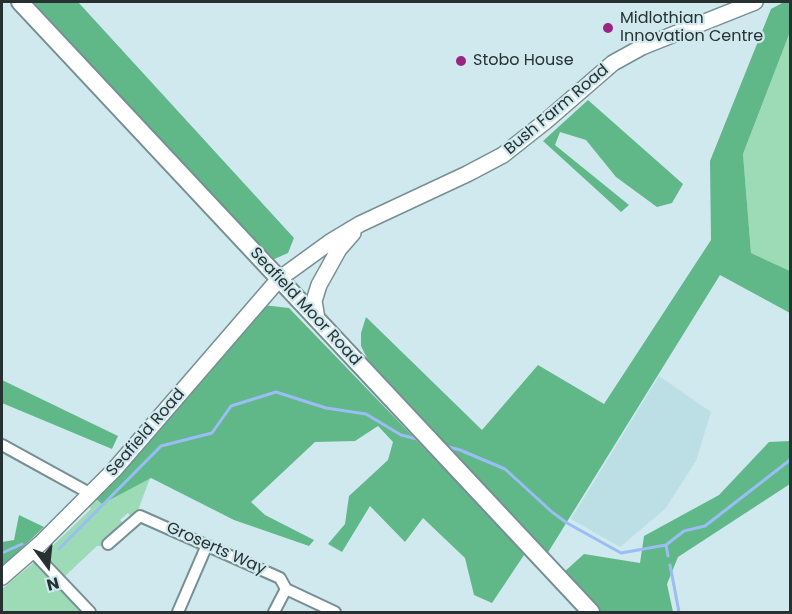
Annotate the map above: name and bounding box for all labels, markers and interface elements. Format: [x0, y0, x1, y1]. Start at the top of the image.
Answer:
place label: Midlothian Innovation Centre [620, 9, 763, 47]
marker: Midlothian Innovation Centre [601, 21, 615, 35]
place label: Stobo House [473, 51, 574, 71]
marker: Stobo House [454, 54, 468, 68]
street label: Bush Farm Road [501, 61, 613, 159]
street label: Seafield Moor Road [245, 244, 365, 370]
street label: Seafield Road [103, 385, 189, 481]
street label: Groserts Way [163, 519, 269, 579]
north arrow [18, 536, 78, 596]
text: N [44, 571, 62, 597]

